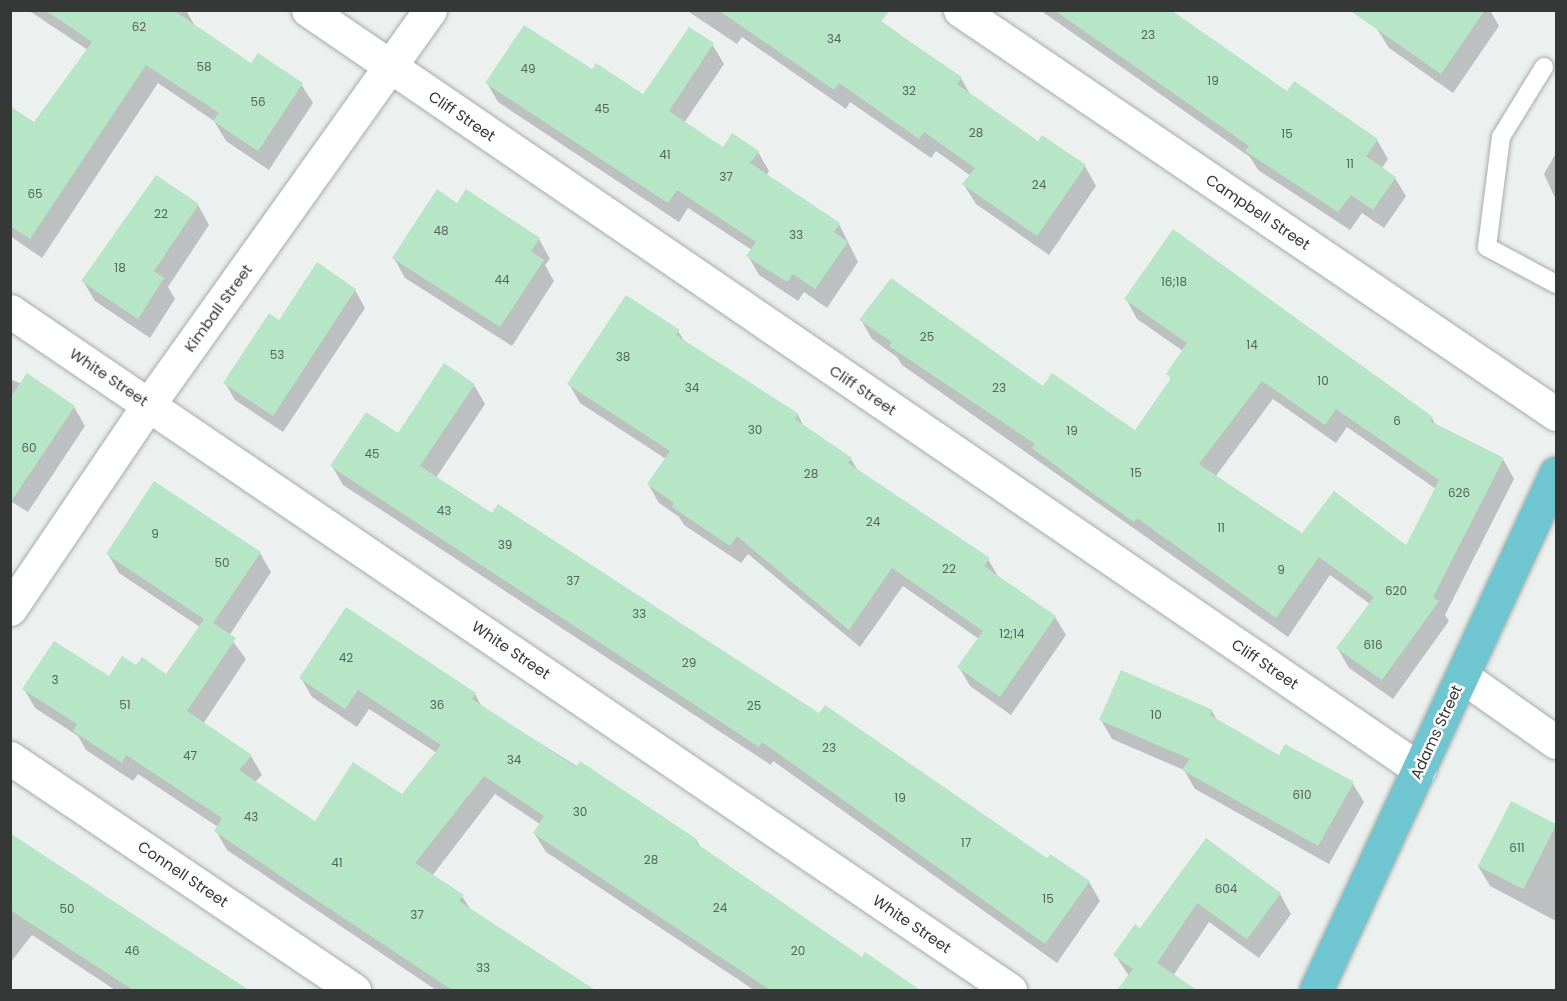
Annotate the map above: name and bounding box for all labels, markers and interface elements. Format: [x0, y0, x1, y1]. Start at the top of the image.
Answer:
house number: 62 [132, 20, 146, 34]
house number: 23 [1141, 28, 1155, 42]
house number: 34 [827, 32, 841, 46]
house number: 58 [196, 60, 212, 74]
house number: 49 [520, 62, 536, 76]
house number: 19 [1207, 74, 1219, 88]
house number: 32 [902, 84, 916, 98]
street label: Cliff Street [425, 87, 499, 145]
house number: 56 [250, 95, 266, 109]
house number: 45 [594, 102, 610, 116]
house number: 28 [969, 126, 983, 140]
house number: 15 [1281, 127, 1293, 141]
house number: 41 [659, 148, 671, 162]
house number: 11 [1346, 157, 1354, 171]
house number: 37 [719, 170, 733, 184]
street label: Campbell Street [1202, 170, 1314, 254]
house number: 24 [1032, 178, 1046, 192]
house number: 65 [27, 187, 43, 201]
house number: 22 [154, 207, 168, 221]
house number: 48 [433, 224, 449, 238]
house number: 33 [789, 228, 803, 242]
house number: 18 [114, 261, 126, 275]
street label: Kimball Street [180, 261, 256, 355]
house number: 44 [494, 273, 510, 287]
house number: 16;18 [1161, 275, 1187, 289]
house number: 25 [920, 330, 934, 344]
house number: 14 [1246, 338, 1258, 352]
street label: White Street [66, 344, 152, 410]
house number: 53 [270, 348, 284, 362]
house number: 38 [616, 350, 630, 364]
street label: Cliff Street [826, 361, 900, 419]
house number: 10 [1317, 374, 1329, 388]
house number: 34 [685, 381, 699, 395]
house number: 23 [992, 381, 1006, 395]
house number: 6 [1393, 414, 1401, 428]
house number: 30 [748, 423, 762, 437]
house number: 19 [1066, 424, 1078, 438]
house number: 60 [21, 441, 37, 455]
house number: 45 [364, 447, 380, 461]
house number: 15 [1130, 466, 1142, 480]
house number: 28 [804, 467, 818, 481]
house number: 626 [1448, 486, 1470, 500]
house number: 43 [437, 504, 451, 518]
house number: 24 [866, 515, 880, 529]
house number: 11 [1217, 521, 1225, 535]
house number: 9 [151, 527, 159, 541]
house number: 39 [498, 538, 512, 552]
house number: 50 [214, 556, 230, 570]
house number: 22 [942, 562, 956, 576]
house number: 9 [1277, 563, 1285, 577]
house number: 37 [566, 574, 580, 588]
house number: 620 [1385, 584, 1407, 598]
house number: 33 [632, 607, 646, 621]
street label: White Street [468, 617, 554, 683]
house number: 12;14 [999, 627, 1025, 641]
street label: Cliff Street [1228, 635, 1302, 693]
house number: 616 [1363, 638, 1383, 652]
house number: 42 [339, 651, 353, 665]
house number: 29 [682, 656, 696, 670]
house number: 3 [51, 673, 59, 687]
street label: Adams Street [1406, 682, 1466, 782]
house number: 51 [119, 698, 131, 712]
house number: 36 [430, 698, 444, 712]
house number: 25 [747, 699, 761, 713]
house number: 10 [1150, 708, 1162, 722]
house number: 23 [822, 741, 836, 755]
house number: 47 [183, 749, 197, 763]
house number: 34 [507, 753, 521, 767]
house number: 610 [1293, 788, 1311, 802]
house number: 19 [894, 791, 906, 805]
house number: 30 [573, 805, 587, 819]
house number: 43 [244, 810, 258, 824]
house number: 17 [961, 836, 971, 850]
street label: Connell Street [134, 837, 232, 911]
house number: 611 [1509, 841, 1525, 855]
house number: 28 [644, 853, 658, 867]
house number: 41 [331, 856, 343, 870]
house number: 604 [1215, 882, 1237, 896]
street label: White Street [869, 891, 955, 957]
house number: 15 [1042, 892, 1054, 906]
house number: 24 [713, 901, 727, 915]
house number: 50 [59, 902, 75, 916]
house number: 37 [410, 908, 424, 922]
house number: 46 [124, 944, 140, 958]
house number: 20 [791, 944, 805, 958]
house number: 33 [476, 961, 490, 975]

